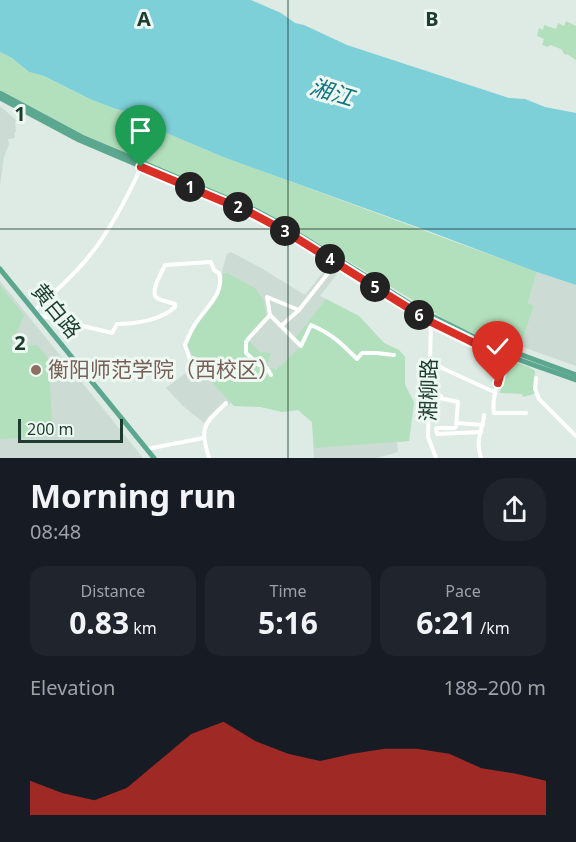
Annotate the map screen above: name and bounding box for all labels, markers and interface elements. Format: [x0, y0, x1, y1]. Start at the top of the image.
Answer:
text: A [137, 5, 151, 32]
text: B [425, 5, 439, 32]
water label: 湘江 [307, 70, 360, 112]
text: 1 [14, 100, 26, 127]
pin [115, 105, 166, 167]
icon: arrive [124, 114, 157, 147]
pin: 1 [175, 172, 205, 202]
text: 1 [185, 176, 195, 198]
pin: 2 [223, 192, 253, 222]
text: 2 [233, 196, 243, 218]
pin: 3 [270, 216, 300, 246]
text: 3 [280, 220, 290, 242]
pin: 4 [315, 244, 345, 274]
text: 4 [325, 248, 335, 270]
pin: 5 [360, 272, 390, 302]
text: 5 [370, 276, 380, 298]
street label: 黄白路 [26, 277, 87, 344]
pin: 6 [404, 300, 434, 330]
text: 6 [414, 304, 424, 326]
pin [472, 321, 523, 383]
text: 2 [14, 329, 26, 356]
icon: check [481, 330, 514, 363]
place label: 衡阳师范学院（西校区） [48, 355, 279, 383]
street label: 湘柳路 [413, 358, 443, 422]
marker: 衡阳师范学院（西校区） [29, 363, 43, 377]
scale bar [18, 416, 123, 444]
text: 200 m [27, 418, 74, 440]
text: Morning run [30, 473, 236, 518]
button: share [483, 478, 546, 541]
text: 08:48 [30, 518, 81, 545]
text: Distance [81, 580, 145, 602]
text: Time [269, 580, 307, 602]
text: Pace [445, 580, 481, 602]
text: 0.83 [69, 602, 129, 643]
text: 5:16 [258, 602, 318, 643]
text: 6:21 [416, 602, 476, 643]
text: km [129, 617, 157, 639]
text: /km [476, 617, 510, 639]
text: Elevation [30, 674, 115, 701]
text: 188–200 m [443, 674, 546, 701]

